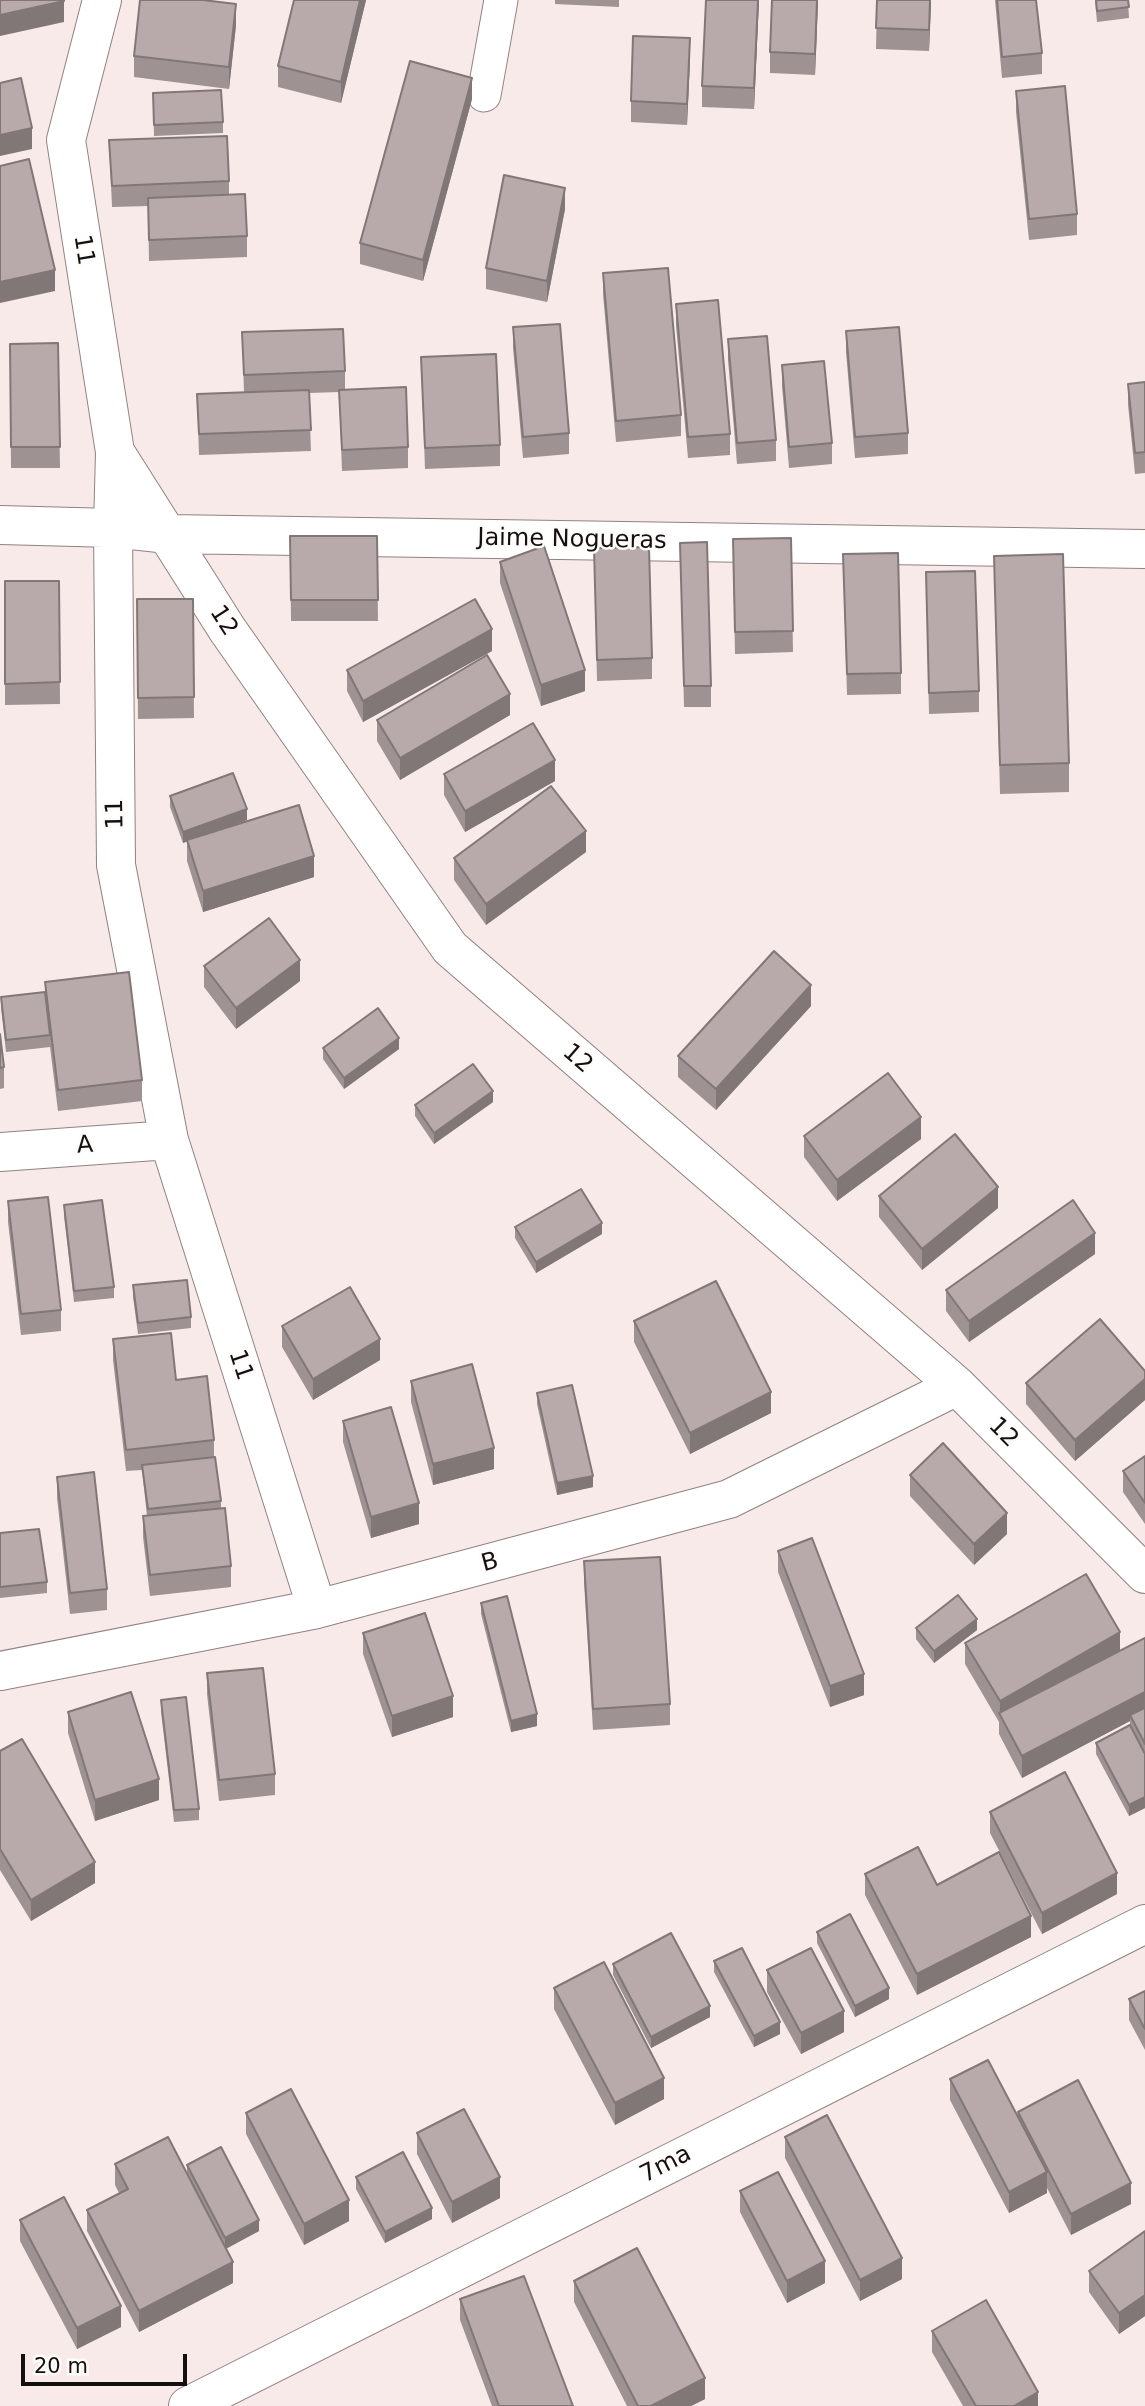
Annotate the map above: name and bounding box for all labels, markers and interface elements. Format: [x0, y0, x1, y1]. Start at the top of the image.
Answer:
street label: 11 [66, 233, 100, 267]
street label: Jaime Nogueras [477, 524, 667, 556]
street label: 12 [203, 600, 243, 642]
street label: 11 [101, 798, 131, 830]
street label: 12 [556, 1038, 598, 1080]
street label: A [76, 1131, 94, 1161]
street label: 11 [222, 1346, 258, 1384]
street label: 12 [982, 1412, 1024, 1454]
street label: B [478, 1547, 502, 1579]
street label: 7ma [636, 2140, 696, 2190]
scale bar [24, 2340, 191, 2384]
text: 20 m [34, 2354, 88, 2378]

